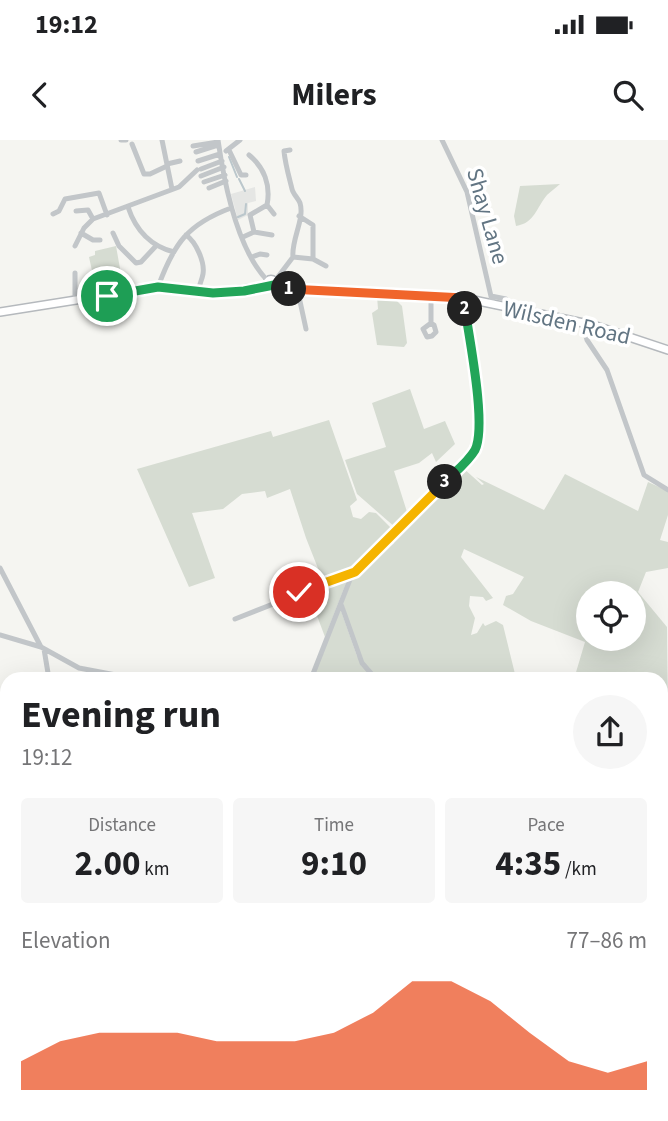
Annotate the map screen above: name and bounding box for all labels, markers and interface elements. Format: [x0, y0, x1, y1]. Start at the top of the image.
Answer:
text: 19:12 [35, 6, 98, 43]
text: Milers [291, 72, 377, 118]
icon: back [21, 76, 59, 114]
icon: search [609, 76, 647, 114]
street label: Shay Lane [458, 164, 517, 268]
pin [77, 266, 137, 326]
pin: 1 [272, 272, 306, 306]
text: 1 [283, 275, 294, 302]
icon: arrive [88, 277, 126, 315]
pin: 2 [448, 292, 482, 326]
street label: Wilsden Road [500, 292, 634, 353]
text: 2 [459, 295, 470, 322]
pin: 3 [428, 464, 462, 500]
text: 3 [439, 468, 450, 495]
pin [269, 562, 329, 622]
icon: check [280, 573, 318, 611]
map controls [576, 581, 646, 651]
button: locate [576, 581, 646, 651]
text: Evening run [21, 688, 221, 742]
button: share [573, 695, 647, 769]
text: 19:12 [21, 741, 72, 774]
text: Distance [88, 812, 156, 839]
text: Time [314, 812, 354, 839]
text: Pace [527, 812, 565, 839]
text: 2.00 [75, 839, 140, 889]
text: 9:10 [301, 839, 367, 889]
text: 4:35 [495, 839, 561, 889]
text: km [140, 856, 169, 883]
text: /km [561, 856, 597, 883]
text: Elevation [21, 924, 111, 957]
text: 77–86 m [567, 924, 647, 957]

